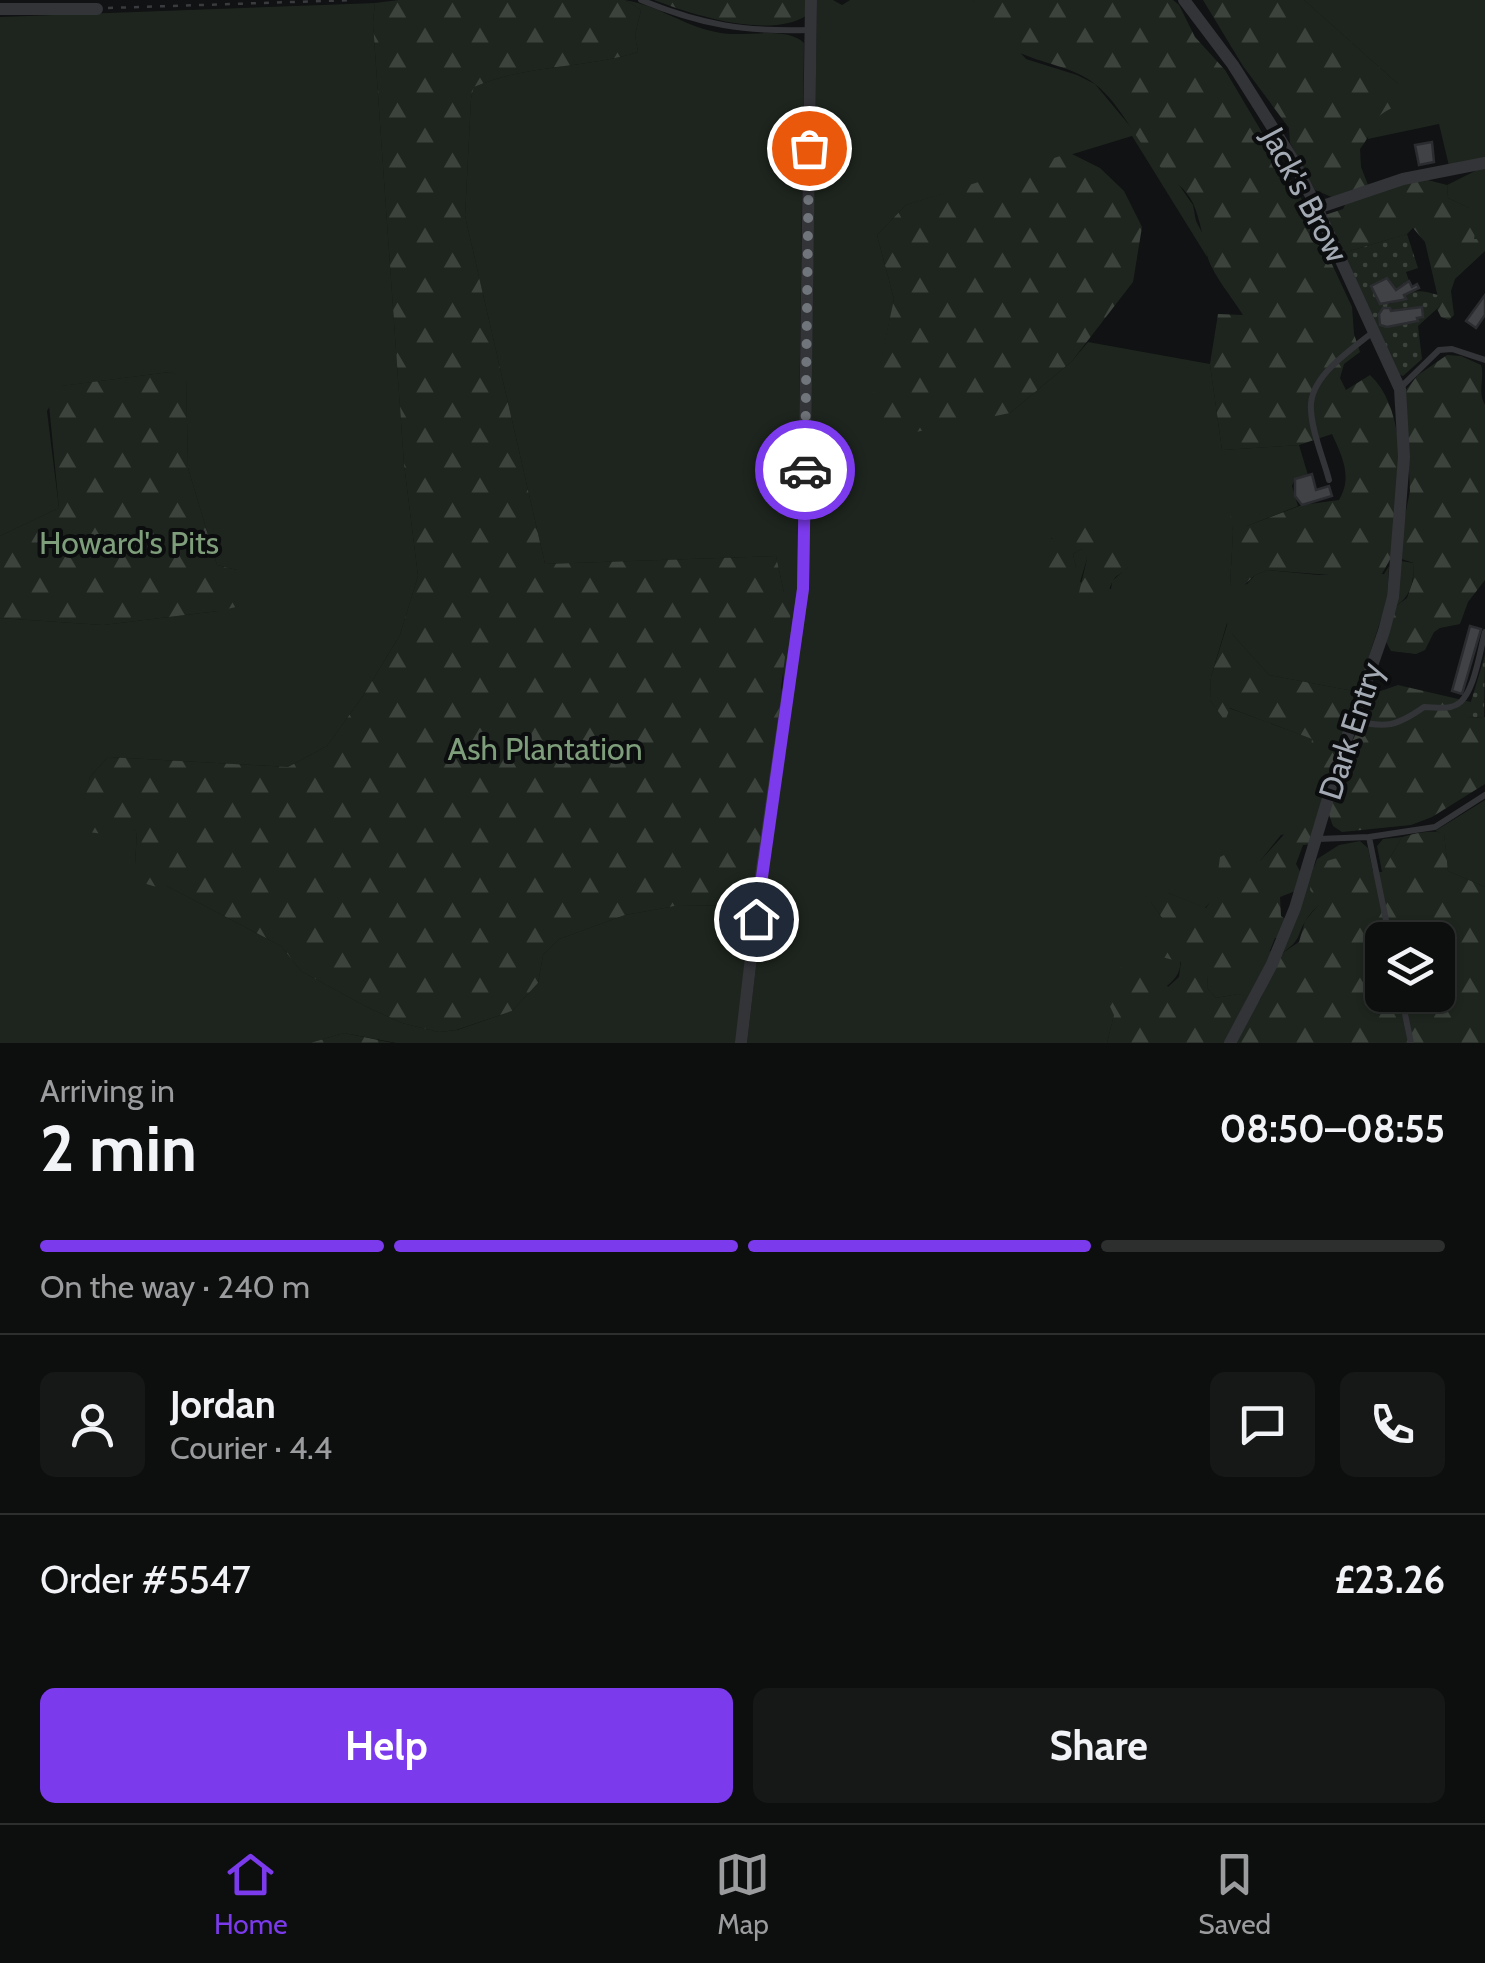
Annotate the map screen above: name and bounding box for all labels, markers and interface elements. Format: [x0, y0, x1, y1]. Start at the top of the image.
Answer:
pin [767, 106, 852, 191]
street label: Jack's Brow [1253, 120, 1357, 269]
icon: bag [782, 121, 837, 176]
courier [755, 420, 855, 520]
icon: car [778, 443, 833, 498]
park label: Howard's Pits [39, 523, 219, 562]
street label: Dark Entry [1310, 657, 1391, 804]
park label: Ash Plantation [447, 729, 643, 768]
pin [714, 877, 799, 962]
icon: home [729, 892, 784, 947]
map controls [1365, 922, 1455, 1012]
button: layers [1365, 922, 1455, 1012]
text: Arriving in [40, 1071, 175, 1110]
text: 08:50–08:55 [1220, 1105, 1445, 1152]
text: 2 min [40, 1108, 197, 1187]
text: On the way · 240 m [40, 1267, 310, 1306]
button: person [40, 1372, 145, 1477]
button: chat [1210, 1372, 1315, 1477]
button: phone [1340, 1372, 1445, 1477]
text: Jordan [170, 1381, 276, 1428]
text: Courier · 4.4 [170, 1428, 332, 1467]
text: Order #5547 [40, 1556, 251, 1603]
text: £23.26 [1335, 1556, 1445, 1603]
button: Help [40, 1688, 733, 1803]
button: Share [753, 1688, 1445, 1803]
tab: Home [214, 1847, 288, 1941]
tab: Map [715, 1847, 770, 1941]
tab: Saved [1198, 1847, 1271, 1941]

